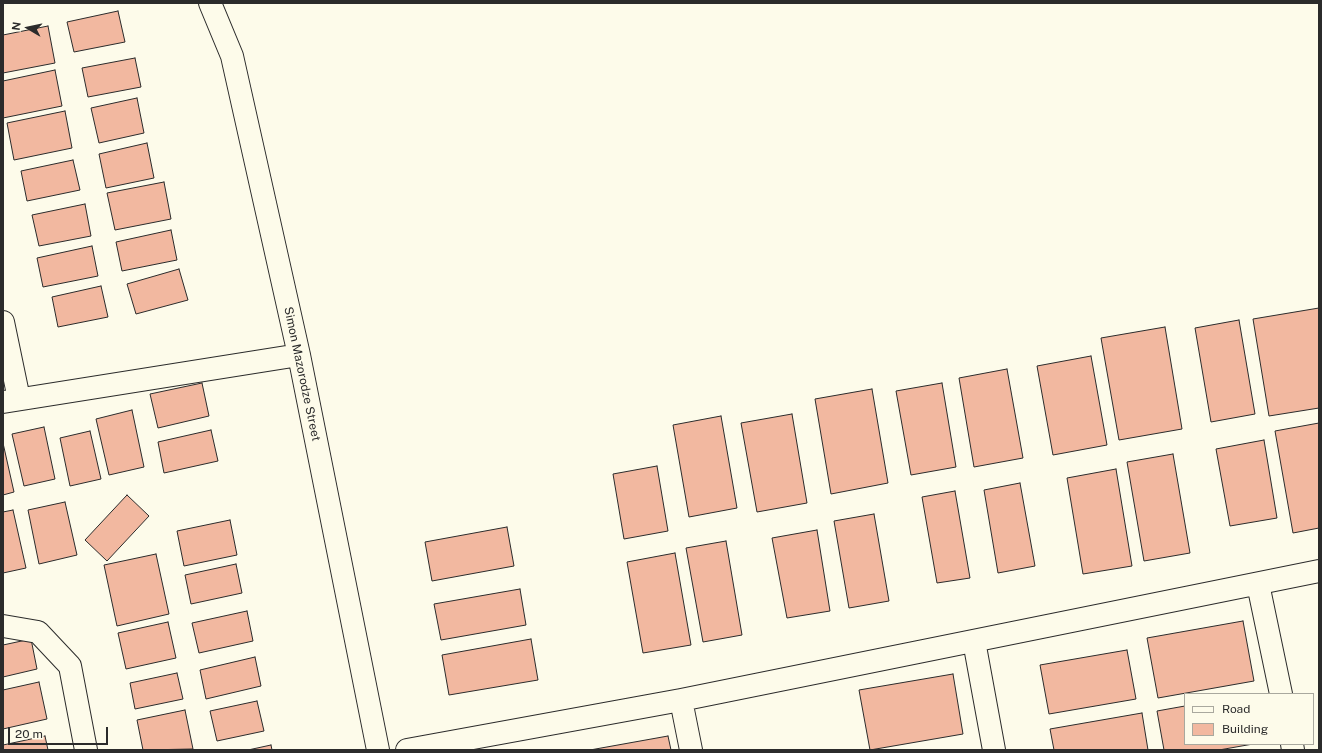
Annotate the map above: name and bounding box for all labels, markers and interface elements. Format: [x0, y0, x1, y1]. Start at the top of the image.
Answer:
north arrow [8, 8, 48, 48]
text: N [10, 21, 23, 31]
street label: Simon Mazorodze Street [281, 306, 323, 442]
legend [1184, 693, 1314, 745]
text: Road [1222, 702, 1250, 716]
scale bar [10, 719, 110, 745]
text: Building [1222, 722, 1268, 736]
text: 20 m [15, 727, 43, 741]

